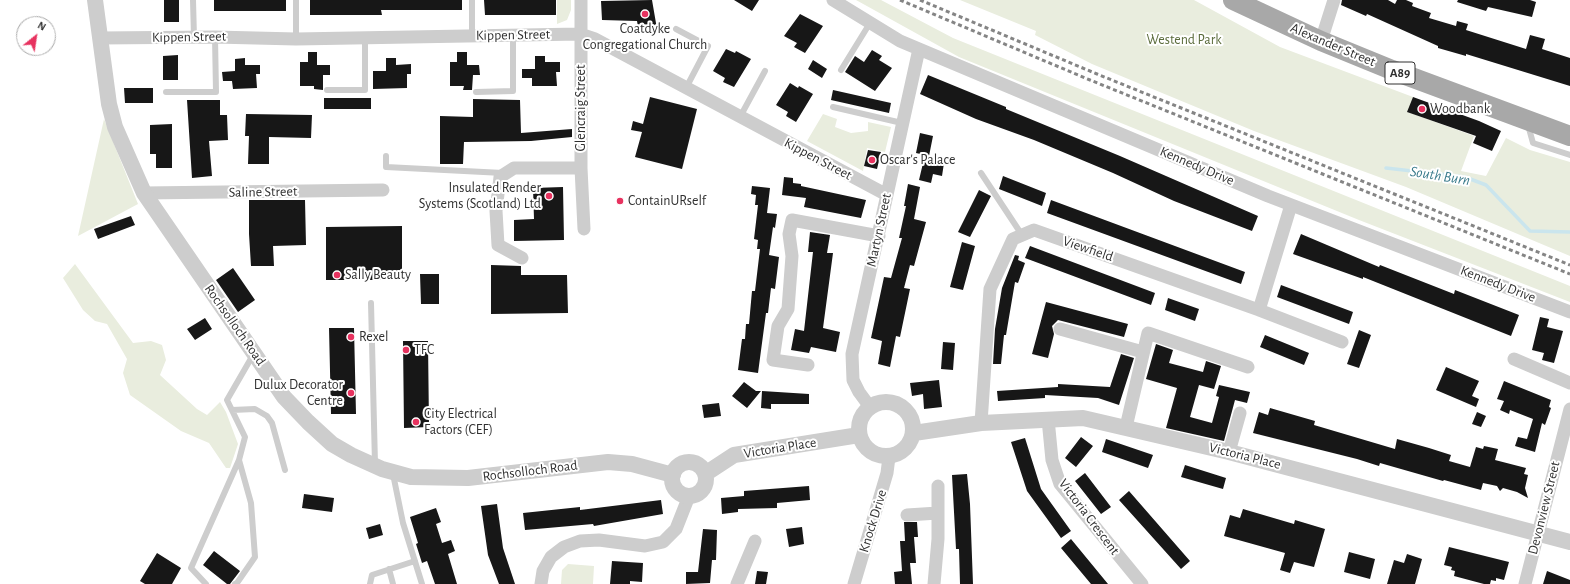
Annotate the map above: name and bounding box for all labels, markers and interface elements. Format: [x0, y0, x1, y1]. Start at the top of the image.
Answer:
marker: Coatdyke Congregational Church [640, 9, 650, 19]
north arrow [16, 16, 56, 56]
text: N [36, 19, 48, 33]
street label: Alexander Street [1288, 20, 1378, 70]
place label: Coatdyke Congregational Church [583, 21, 707, 54]
street label: Kippen Street [476, 26, 550, 44]
street label: Kippen Street [152, 28, 226, 46]
park label: Westend Park [1146, 32, 1222, 48]
road number: A89 [1385, 62, 1415, 84]
street label: Glencraig Street [573, 65, 589, 151]
place label: Woodbank [1430, 101, 1490, 117]
marker: Woodbank [1417, 104, 1427, 114]
street label: Kippen Street [781, 134, 855, 184]
street label: Kennedy Drive [1157, 143, 1237, 189]
place label: Oscar's Palace [880, 152, 955, 168]
marker: Oscar's Palace [867, 155, 877, 165]
water label: South Burn [1409, 162, 1471, 190]
place label: Insulated Render Systems (Scotland) Ltd [419, 180, 541, 212]
street label: Saline Street [229, 183, 297, 201]
marker: Insulated Render Systems (Scotland) Ltd [544, 191, 554, 201]
street label: Martyn Street [863, 192, 895, 268]
place label: ContainURself [628, 193, 706, 209]
marker: ContainURself [615, 196, 625, 206]
street label: Viewfield [1061, 233, 1115, 265]
street label: Kennedy Drive [1458, 262, 1538, 306]
place label: Sally Beauty [345, 267, 411, 283]
marker: Sally Beauty [332, 270, 342, 280]
street label: Rochsolloch Road [201, 281, 269, 369]
place label: Rexel [359, 329, 388, 345]
marker: Rexel [346, 332, 356, 342]
place label: TFC [414, 342, 434, 358]
marker: TFC [401, 345, 411, 355]
place label: Dulux Decorator Centre [254, 377, 343, 410]
marker: Dulux Decorator Centre [346, 388, 356, 398]
place label: City Electrical Factors (CEF) [424, 406, 497, 438]
marker: City Electrical Factors (CEF) [411, 417, 421, 427]
street label: Victoria Place [742, 434, 818, 462]
street label: Victoria Place [1207, 439, 1283, 473]
street label: Rochsolloch Road [482, 457, 578, 485]
street label: Devonview Street [1524, 460, 1564, 556]
street label: Victoria Crescent [1055, 476, 1123, 558]
street label: Knock Drive [855, 488, 891, 554]

